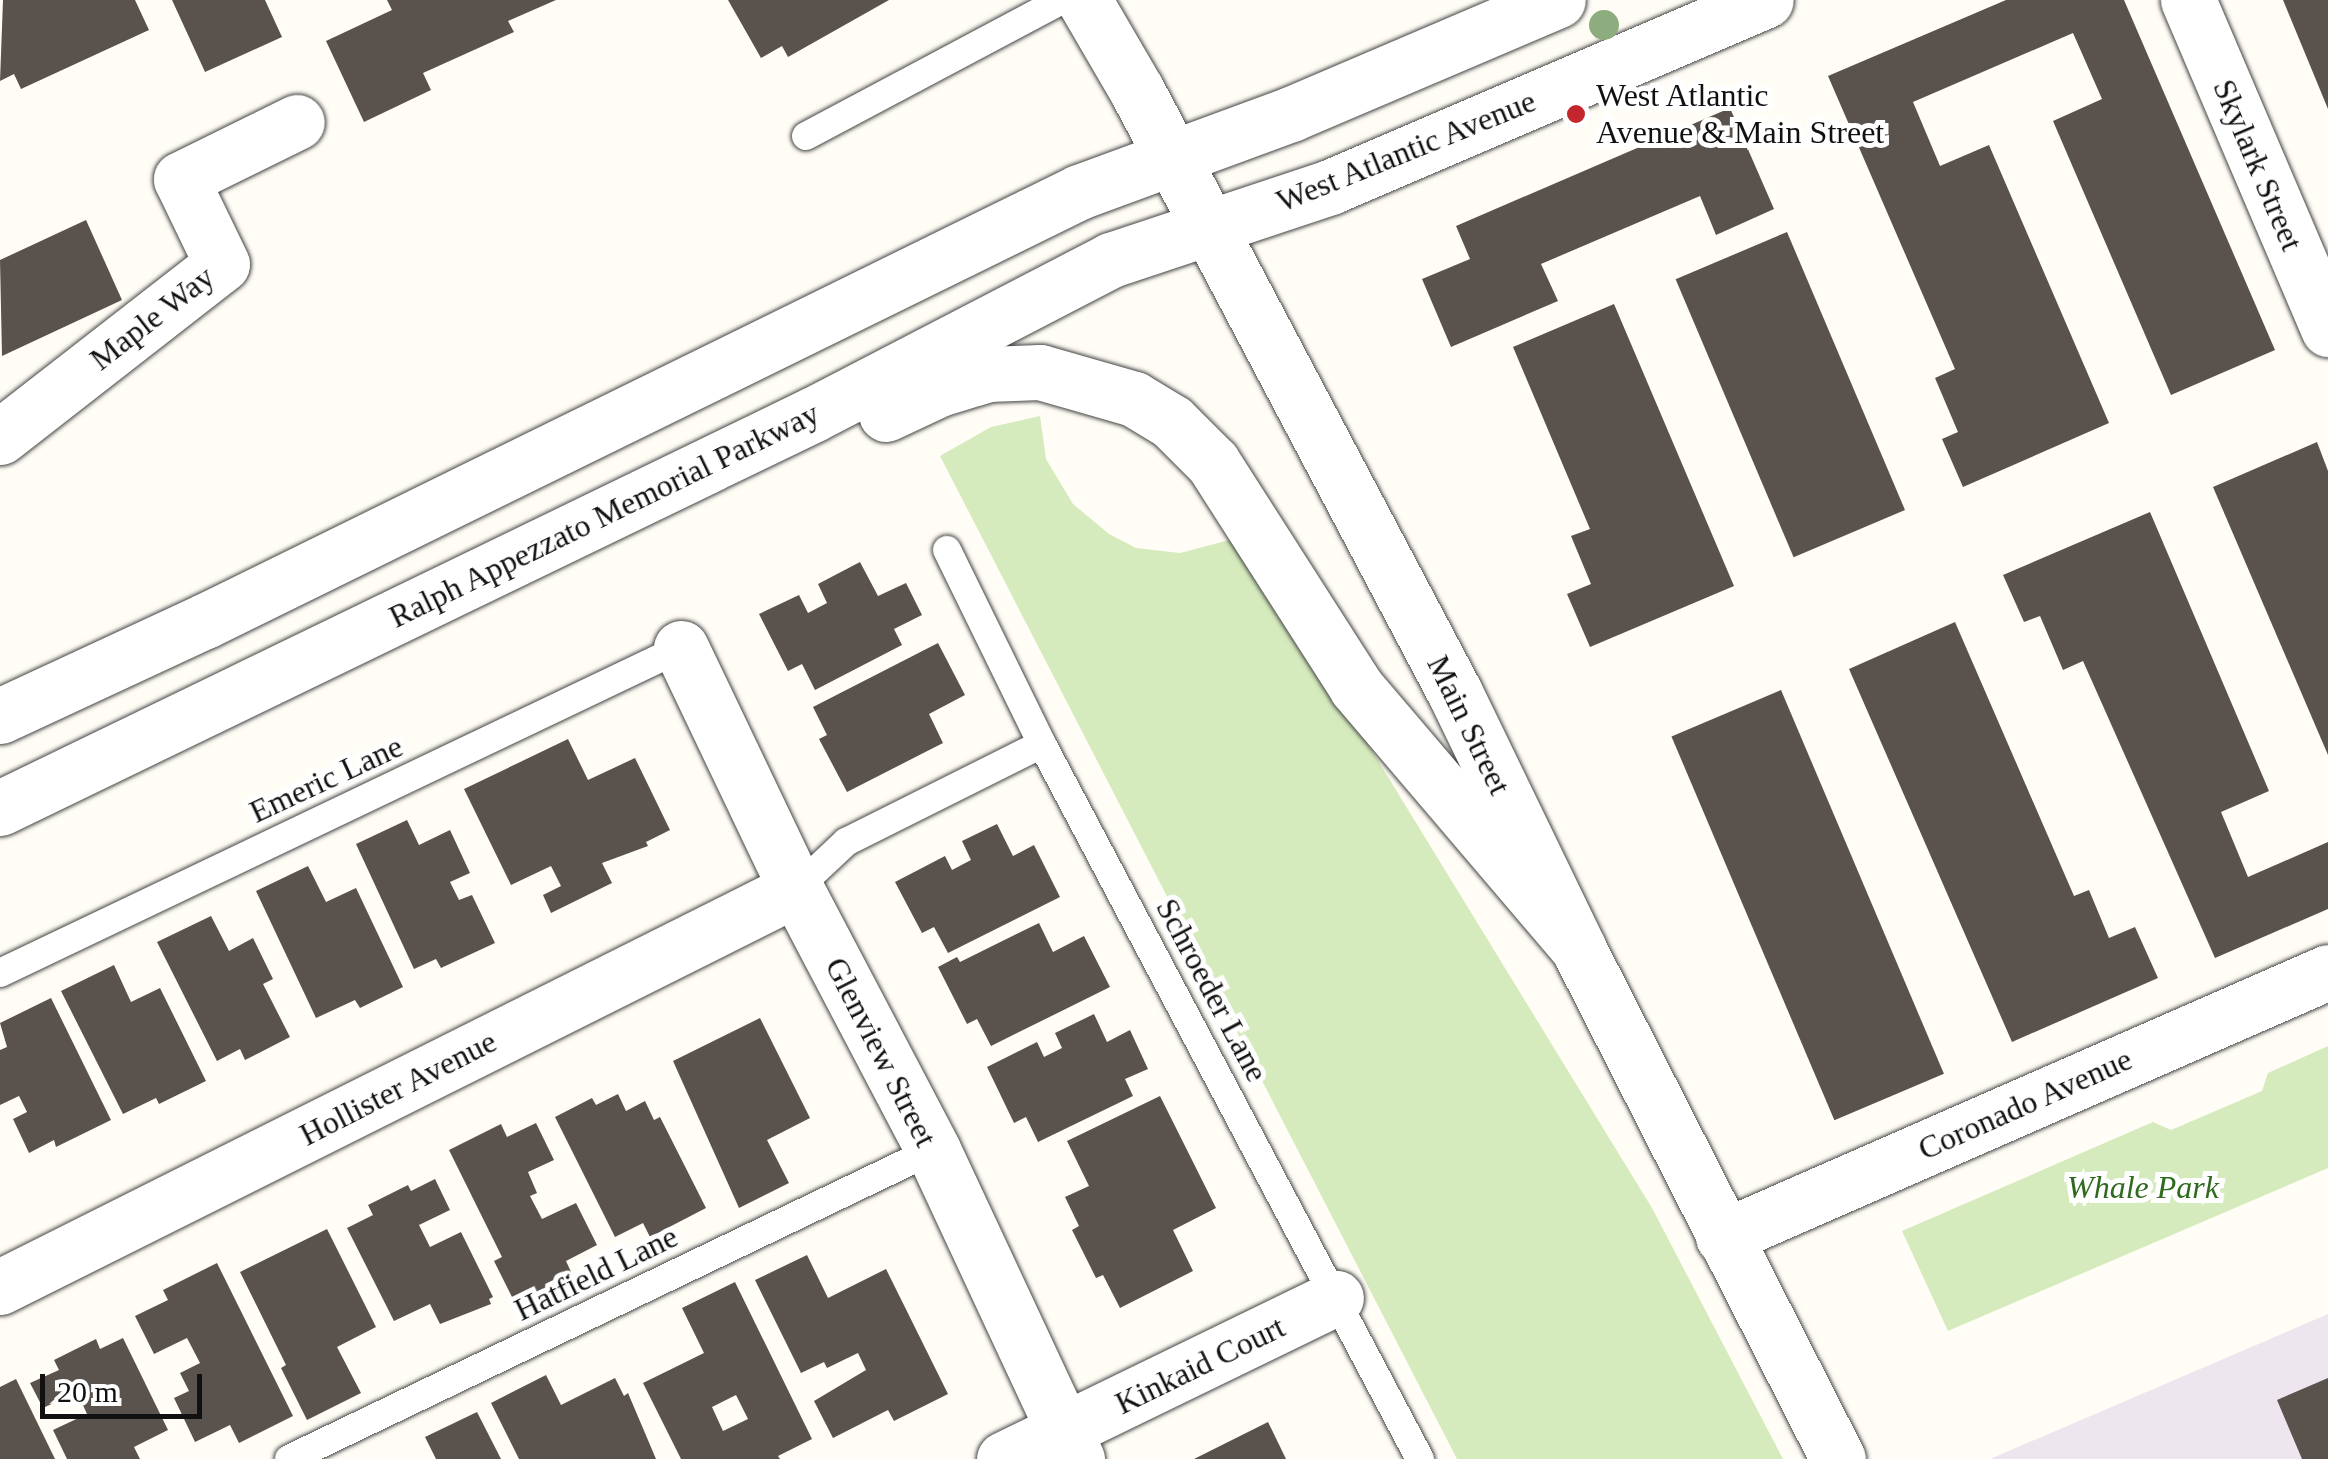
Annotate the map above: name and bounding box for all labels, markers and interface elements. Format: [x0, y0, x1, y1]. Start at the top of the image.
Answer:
street label: Skylark Street [2205, 74, 2311, 256]
place label: West Atlantic Avenue & Main Street [1596, 77, 1884, 152]
street label: West Atlantic Avenue [1269, 81, 1543, 221]
marker: West Atlantic Avenue & Main Street [1565, 103, 1587, 125]
street label: Maple Way [82, 257, 222, 379]
street label: Ralph Appezzato Memorial Parkway [382, 394, 826, 636]
street label: Main Street [1419, 649, 1519, 801]
street label: Emeric Lane [243, 727, 409, 831]
street label: Schroeder Lane [1148, 892, 1276, 1088]
street label: Glenview Street [817, 951, 945, 1153]
street label: Hollister Avenue [293, 1022, 503, 1154]
street label: Coronado Avenue [1912, 1039, 2138, 1169]
park label: Whale Park [2067, 1168, 2219, 1206]
street label: Hatfield Lane [508, 1217, 684, 1329]
street label: Kinkaid Court [1109, 1307, 1291, 1423]
scale bar [45, 1354, 208, 1416]
text: 20 m [57, 1375, 118, 1408]

